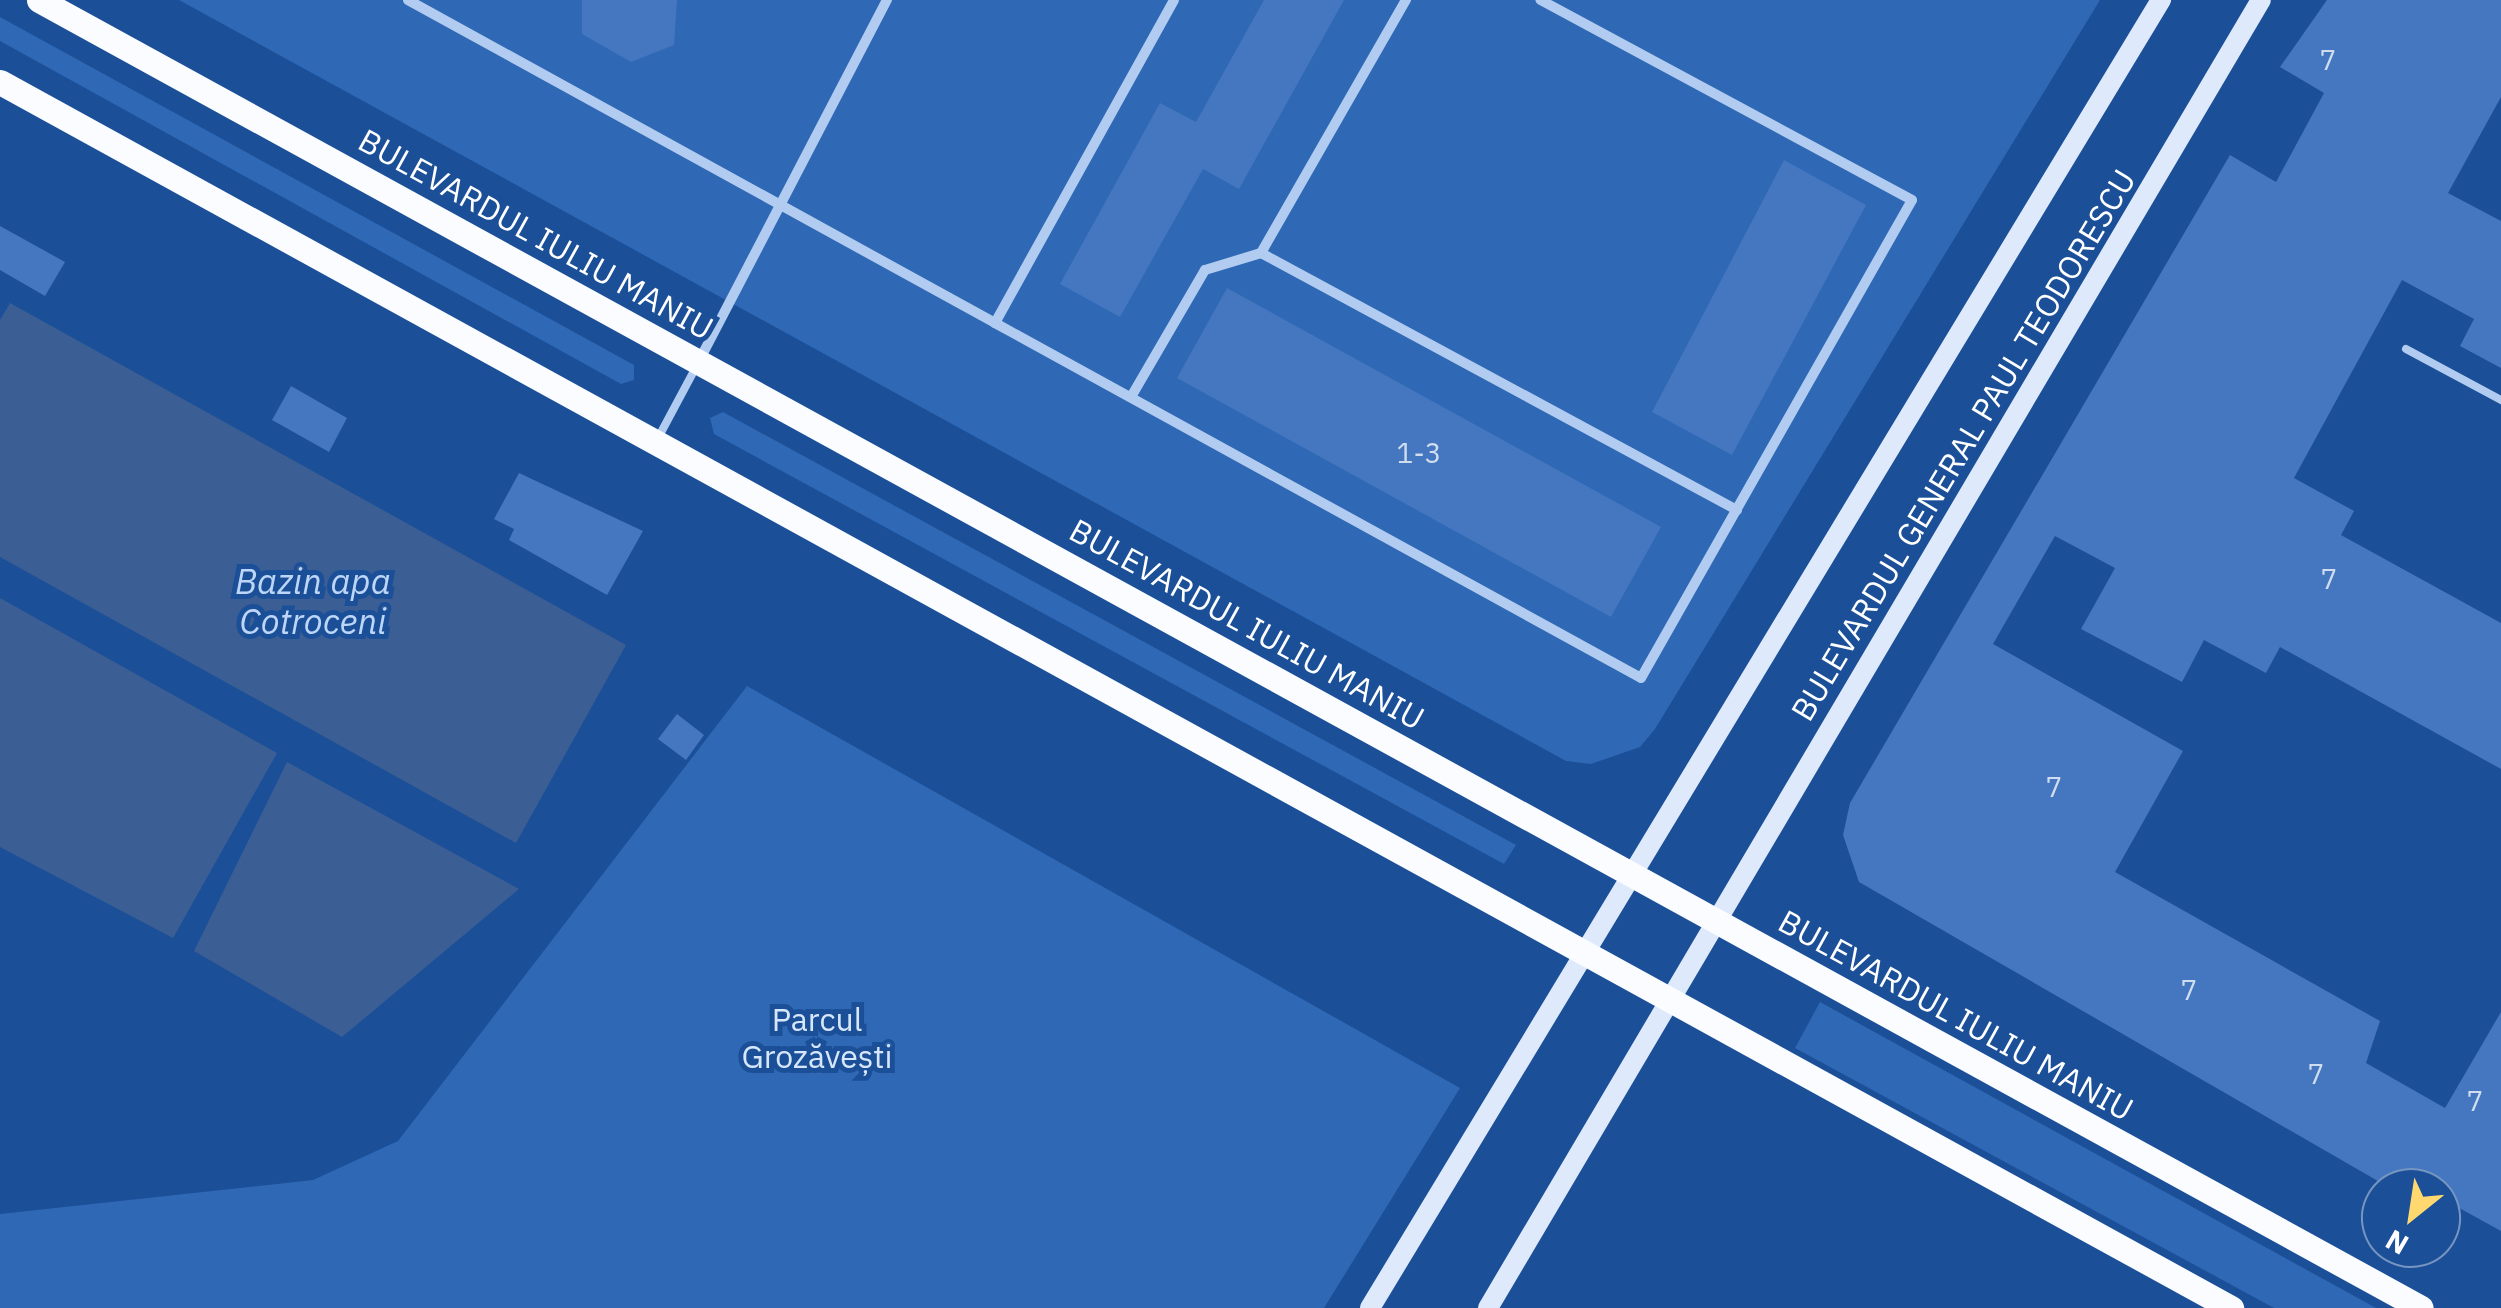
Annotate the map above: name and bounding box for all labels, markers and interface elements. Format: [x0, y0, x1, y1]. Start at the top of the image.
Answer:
house number: 7 [2320, 43, 2336, 77]
street label: BULEVARDUL IULIU MANIU [352, 120, 720, 348]
street label: BULEVARDUL GENERAL PAUL TEODORESCU [1783, 163, 2143, 727]
house number: 1-3 [1397, 436, 1441, 470]
street label: BULEVARDUL IULIU MANIU [1063, 510, 1431, 738]
water label: Bazin apa Cotroceni [235, 560, 391, 642]
house number: 7 [2321, 562, 2337, 596]
house number: 7 [2046, 770, 2062, 804]
street label: BULEVARDUL IULIU MANIU [1772, 901, 2140, 1129]
house number: 7 [2181, 973, 2197, 1007]
park label: Parcul Grozăvești [742, 1001, 892, 1076]
house number: 7 [2308, 1057, 2324, 1091]
house number: 7 [2467, 1084, 2483, 1118]
north arrow [2361, 1168, 2461, 1268]
text: N [2379, 1222, 2415, 1264]

